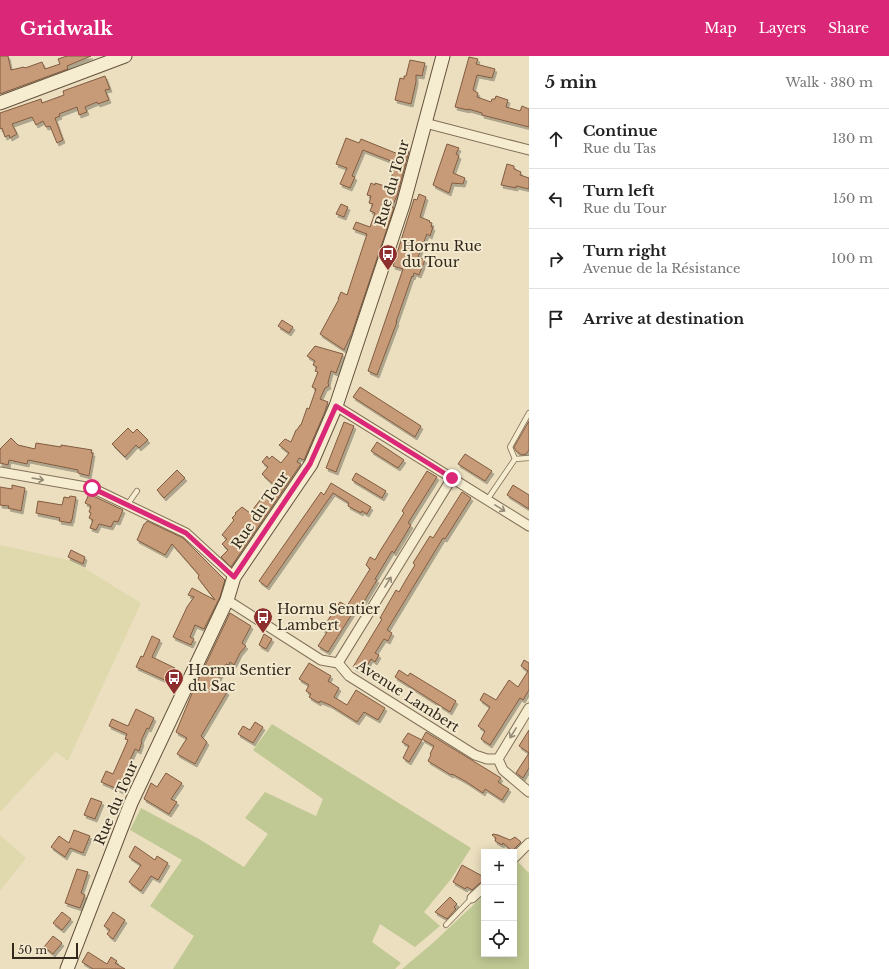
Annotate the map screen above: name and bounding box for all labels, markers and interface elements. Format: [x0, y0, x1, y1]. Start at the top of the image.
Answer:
text: Gridwalk [20, 17, 113, 40]
text: Map [704, 19, 737, 37]
text: Layers [759, 19, 806, 37]
text: Share [828, 19, 869, 37]
text: 5 min [545, 72, 597, 93]
text: Walk · 380 m [786, 74, 873, 91]
text: Continue [583, 121, 658, 140]
icon: ahead [545, 128, 567, 150]
text: 130 m [832, 130, 873, 147]
street label: Rue du Tour [371, 137, 413, 229]
text: Rue du Tas [583, 140, 656, 157]
text: Turn left [583, 181, 654, 200]
icon: left [545, 188, 567, 210]
text: 150 m [833, 190, 873, 207]
text: Rue du Tour [583, 200, 666, 217]
place label: Hornu Rue du Tour [402, 237, 482, 271]
text: Turn right [583, 241, 666, 260]
bus stop icon: Hornu Rue du Tour [377, 243, 399, 271]
icon: right [545, 248, 567, 270]
text: 100 m [831, 250, 873, 267]
text: Avenue de la Résistance [583, 260, 741, 277]
icon: arrive [545, 308, 567, 330]
text: Arrive at destination [583, 309, 744, 328]
street label: Rue du Tour [227, 467, 293, 552]
route end [443, 469, 461, 487]
one-way arrow [32, 475, 45, 483]
route start [83, 479, 101, 497]
one-way arrow [494, 504, 505, 512]
one-way arrow [384, 577, 392, 588]
place label: Hornu Sentier Lambert [277, 600, 380, 634]
bus stop icon: Hornu Sentier Lambert [252, 606, 274, 634]
street label: Avenue Lambert [352, 655, 464, 736]
place label: Hornu Sentier du Sac [188, 661, 291, 695]
bus stop icon: Hornu Sentier du Sac [163, 667, 185, 695]
one-way arrow [509, 727, 517, 739]
street label: Rue du Tour [90, 758, 142, 848]
map controls [481, 849, 517, 957]
button: + [481, 849, 517, 885]
button: − [481, 885, 517, 921]
button: locate [481, 921, 517, 957]
scale bar [12, 941, 78, 960]
text: 50 m [18, 943, 47, 957]

